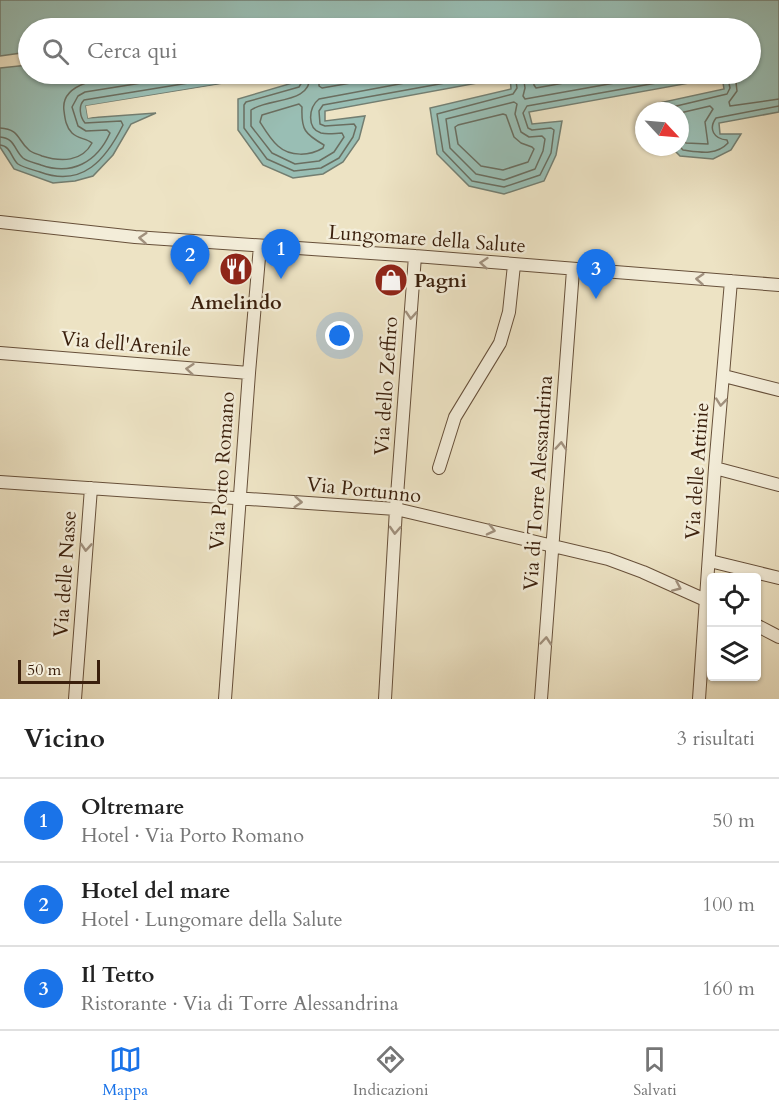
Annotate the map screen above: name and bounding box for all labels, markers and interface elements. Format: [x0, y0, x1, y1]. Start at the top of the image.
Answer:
search box [18, 18, 761, 84]
icon: search [39, 35, 72, 68]
text: Cerca qui [87, 36, 177, 66]
north arrow [635, 102, 689, 156]
street label: Lungomare della Salute [327, 219, 527, 259]
pin: 1 [262, 230, 300, 279]
one-way arrow [139, 232, 148, 245]
pin: 2 [170, 236, 210, 285]
pin: 3 [576, 250, 616, 299]
restaurant icon: Amelindo [218, 251, 254, 287]
one-way arrow [480, 257, 489, 270]
shop icon: Pagni [373, 262, 409, 298]
place label: Pagni [414, 267, 467, 294]
one-way arrow [695, 273, 704, 286]
place label: Amelindo [190, 289, 282, 316]
one-way arrow [404, 310, 417, 319]
street label: Via dello Zeffiro [368, 315, 404, 456]
your location [325, 321, 354, 350]
street label: Via dell'Arenile [60, 325, 192, 363]
one-way arrow [186, 362, 195, 375]
street label: Via di Torre Alessandrina [517, 374, 559, 592]
street label: Via Porto Romano [203, 390, 241, 551]
one-way arrow [715, 398, 728, 407]
street label: Via delle Attinie [679, 402, 715, 540]
one-way arrow [554, 442, 567, 451]
street label: Via Portunno [305, 471, 423, 509]
one-way arrow [294, 496, 303, 509]
street label: Via delle Nasse [47, 510, 83, 638]
one-way arrow [485, 523, 495, 536]
one-way arrow [389, 526, 402, 535]
one-way arrow [80, 542, 93, 551]
map controls [707, 573, 761, 681]
button: locate [707, 573, 761, 627]
one-way arrow [670, 579, 681, 591]
button: layers [707, 627, 761, 681]
one-way arrow [539, 636, 552, 645]
scale bar [18, 657, 100, 684]
text: 50 m [27, 659, 61, 681]
text: Vicino [24, 721, 105, 756]
text: 3 risultati [677, 725, 755, 752]
text: Oltremare [81, 792, 184, 822]
text: 1 [38, 807, 49, 834]
text: 50 m [712, 807, 755, 834]
text: Hotel · Via Porto Romano [81, 822, 304, 849]
text: Hotel del mare [81, 876, 230, 906]
text: 2 [38, 891, 49, 918]
text: 100 m [702, 891, 755, 918]
text: Hotel · Lungomare della Salute [81, 906, 343, 933]
text: Il Tetto [81, 960, 154, 990]
text: 3 [38, 975, 49, 1002]
text: 160 m [702, 975, 755, 1002]
text: Ristorante · Via di Torre Alessandrina [81, 990, 399, 1017]
tab: Mappa [102, 1043, 148, 1101]
tab: Indicazioni [353, 1043, 429, 1101]
tab: Salvati [633, 1043, 677, 1101]

